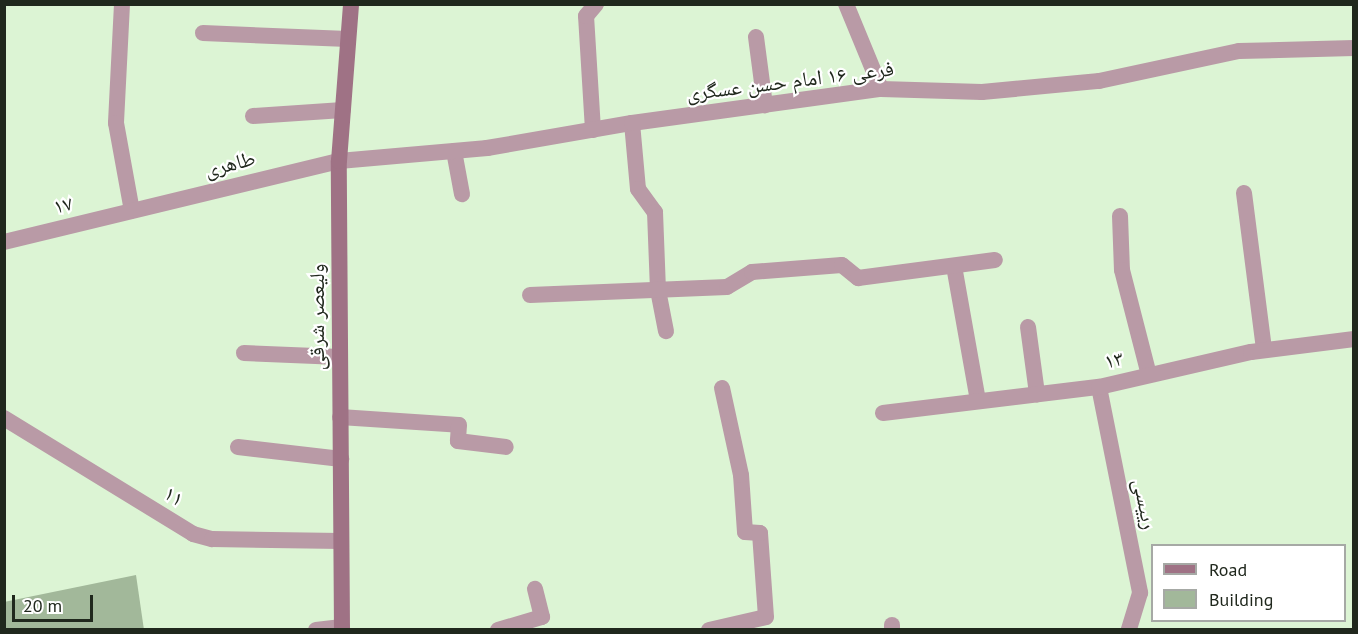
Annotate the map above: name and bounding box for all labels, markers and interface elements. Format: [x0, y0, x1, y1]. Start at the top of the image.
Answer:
street label: فرعی ۱۶ امام حسن عسگری [685, 56, 895, 106]
street label: طاهری [202, 146, 258, 182]
street label: ۱۷ [51, 190, 75, 220]
street label: ولیعصر شرقی [304, 264, 330, 370]
street label: ۱۳ [1102, 346, 1126, 374]
street label: رییسی [1128, 476, 1162, 532]
street label: ۱۱ [159, 480, 189, 512]
legend [1151, 544, 1346, 622]
text: Road [1209, 558, 1247, 581]
scale bar [15, 583, 96, 621]
text: Building [1209, 588, 1273, 611]
text: 20 m [23, 594, 62, 617]

